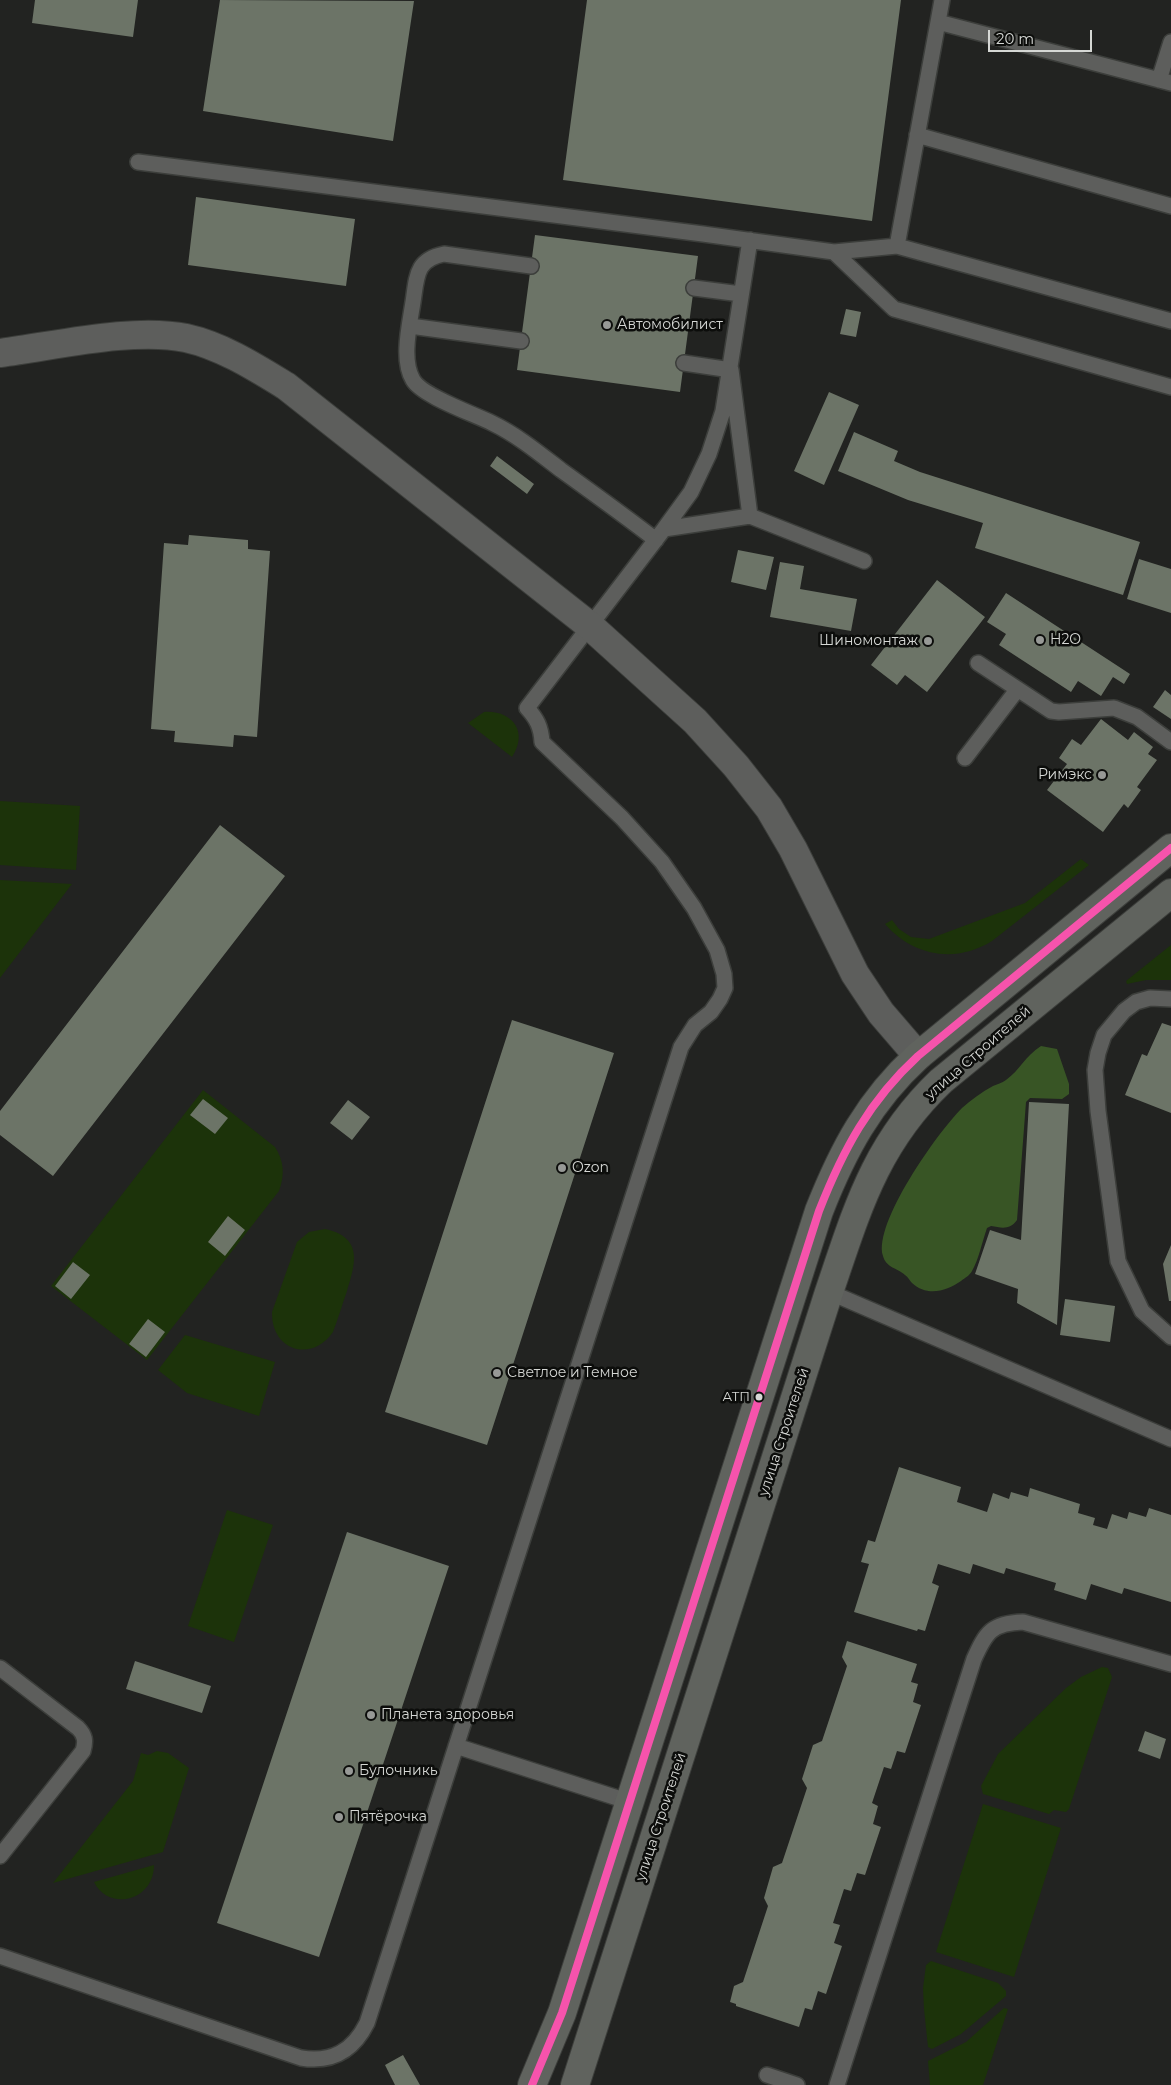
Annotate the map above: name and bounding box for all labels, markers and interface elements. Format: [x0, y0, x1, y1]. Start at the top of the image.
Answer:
scale bar [991, 20, 1095, 52]
text: 20 m [996, 29, 1034, 48]
place label: Автомобилист [617, 317, 723, 333]
marker: Автомобилист [601, 319, 613, 331]
place label: H2O [1050, 632, 1081, 648]
place label: Шиномонтаж [819, 633, 918, 649]
marker: H2O [1034, 634, 1046, 646]
marker: Шиномонтаж [922, 635, 934, 647]
place label: Римэкс [1038, 767, 1092, 783]
marker: Римэкс [1096, 769, 1108, 781]
street label: улица Строителей [922, 1003, 1034, 1103]
place label: Ozon [572, 1160, 609, 1176]
marker: Ozon [556, 1162, 568, 1174]
place label: Светлое и Темное [507, 1365, 638, 1381]
street label: улица Строителей [755, 1366, 813, 1498]
marker: Светлое и Темное [491, 1367, 503, 1379]
place label: АТП [722, 1389, 750, 1405]
marker: АТП [754, 1392, 764, 1402]
place label: Планета здоровья [381, 1707, 514, 1723]
marker: Планета здоровья [365, 1709, 377, 1721]
street label: улица Строителей [632, 1751, 690, 1883]
place label: Булочникь [359, 1763, 438, 1779]
marker: Булочникь [343, 1765, 355, 1777]
place label: Пятёрочка [349, 1809, 427, 1825]
marker: Пятёрочка [333, 1811, 345, 1823]

